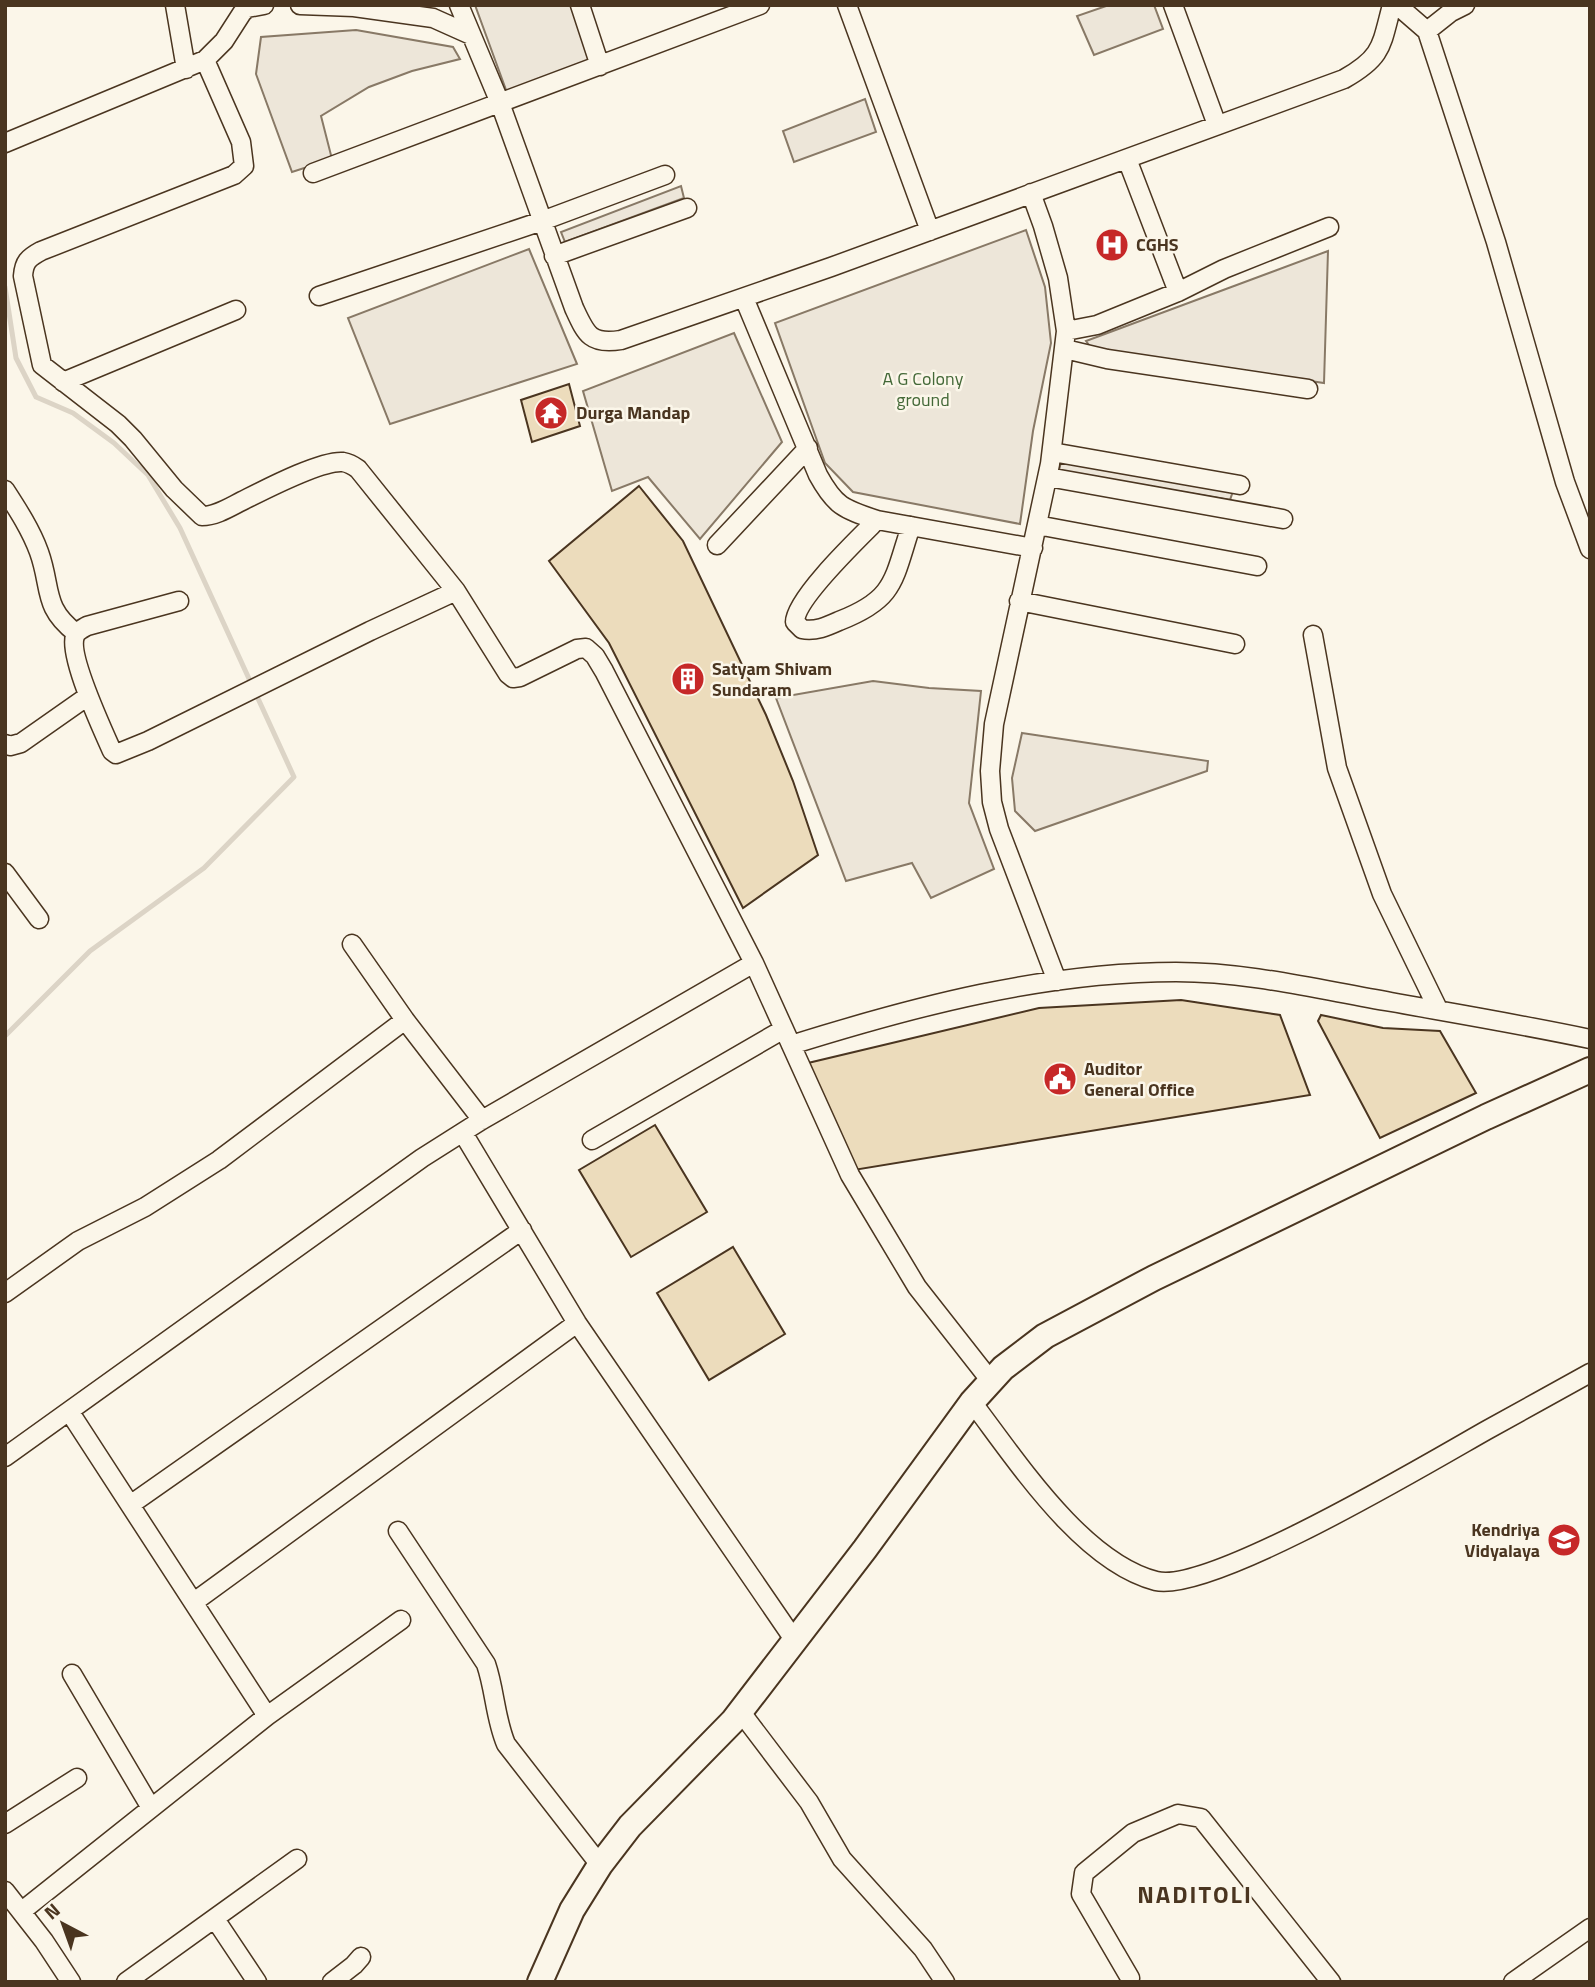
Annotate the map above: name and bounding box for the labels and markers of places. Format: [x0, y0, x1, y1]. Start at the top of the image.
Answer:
hospital icon: CGHS [1093, 226, 1131, 264]
place label: CGHS [1136, 231, 1179, 258]
temple icon: Durga Mandap [532, 394, 570, 432]
place label: Durga Mandap [576, 399, 691, 426]
place label: Satyam Shivam Sundaram [712, 655, 832, 703]
building icon: Satyam Shivam Sundaram [669, 660, 707, 698]
place label: Auditor General Office [1084, 1055, 1194, 1103]
public building icon: Auditor General Office [1041, 1060, 1079, 1098]
place label: Kendriya Vidyalaya [1465, 1516, 1540, 1564]
school or university icon: Kendriya Vidyalaya [1545, 1521, 1583, 1559]

